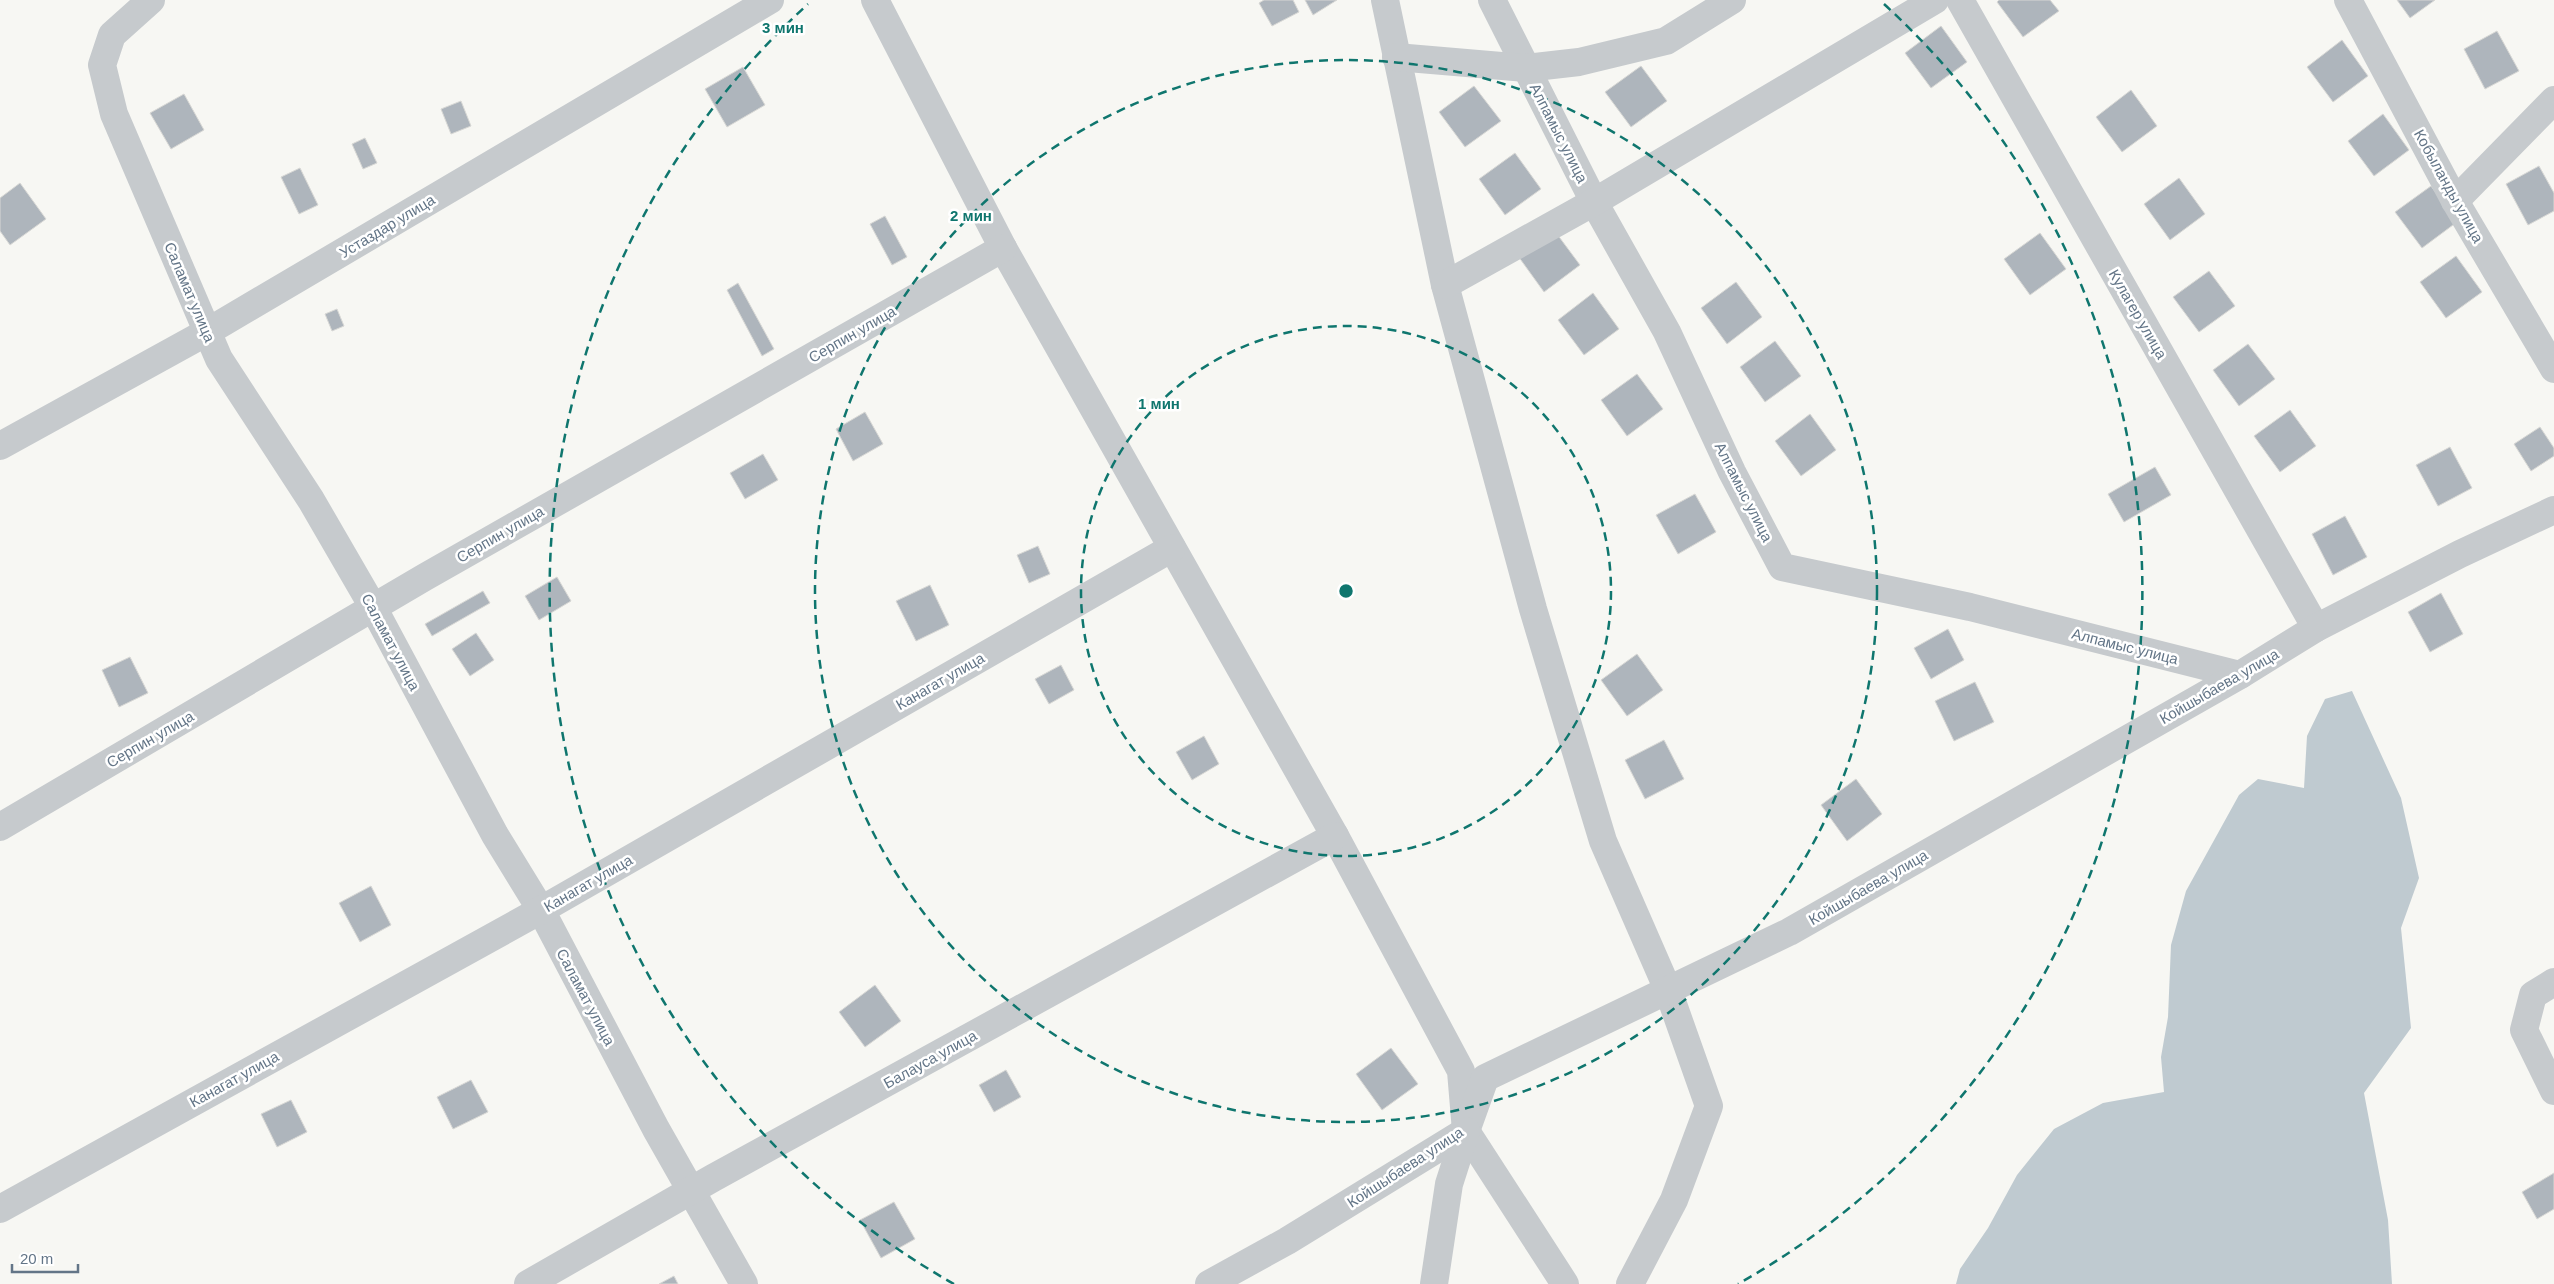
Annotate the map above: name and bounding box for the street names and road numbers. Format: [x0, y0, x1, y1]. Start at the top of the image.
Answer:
street label: Алпамыс улица [1527, 80, 1592, 186]
street label: Кобыланды улица [2411, 126, 2487, 246]
street label: Устаздар улица [336, 190, 438, 261]
street label: Саламат улица [161, 239, 219, 345]
street label: Кулагер улица [2106, 266, 2171, 362]
street label: Серпин улица [805, 302, 899, 366]
street label: Алпамыс улица [1712, 439, 1777, 545]
street label: Серпин улица [453, 502, 547, 566]
street label: Саламат улица [358, 591, 424, 694]
street label: Алпамыс улица [2070, 625, 2181, 668]
street label: Койшыбаева улица [2156, 645, 2282, 727]
street label: Канагат улица [893, 649, 988, 713]
street label: Серпин улица [103, 707, 197, 771]
street label: Койшыбаева улица [1805, 846, 1931, 928]
street label: Канагат улица [541, 851, 636, 915]
street label: Саламат улица [553, 946, 619, 1049]
street label: Балауса улица [881, 1026, 980, 1092]
street label: Канагат улица [187, 1047, 282, 1110]
street label: Койшыбаева улица [1344, 1123, 1467, 1211]

